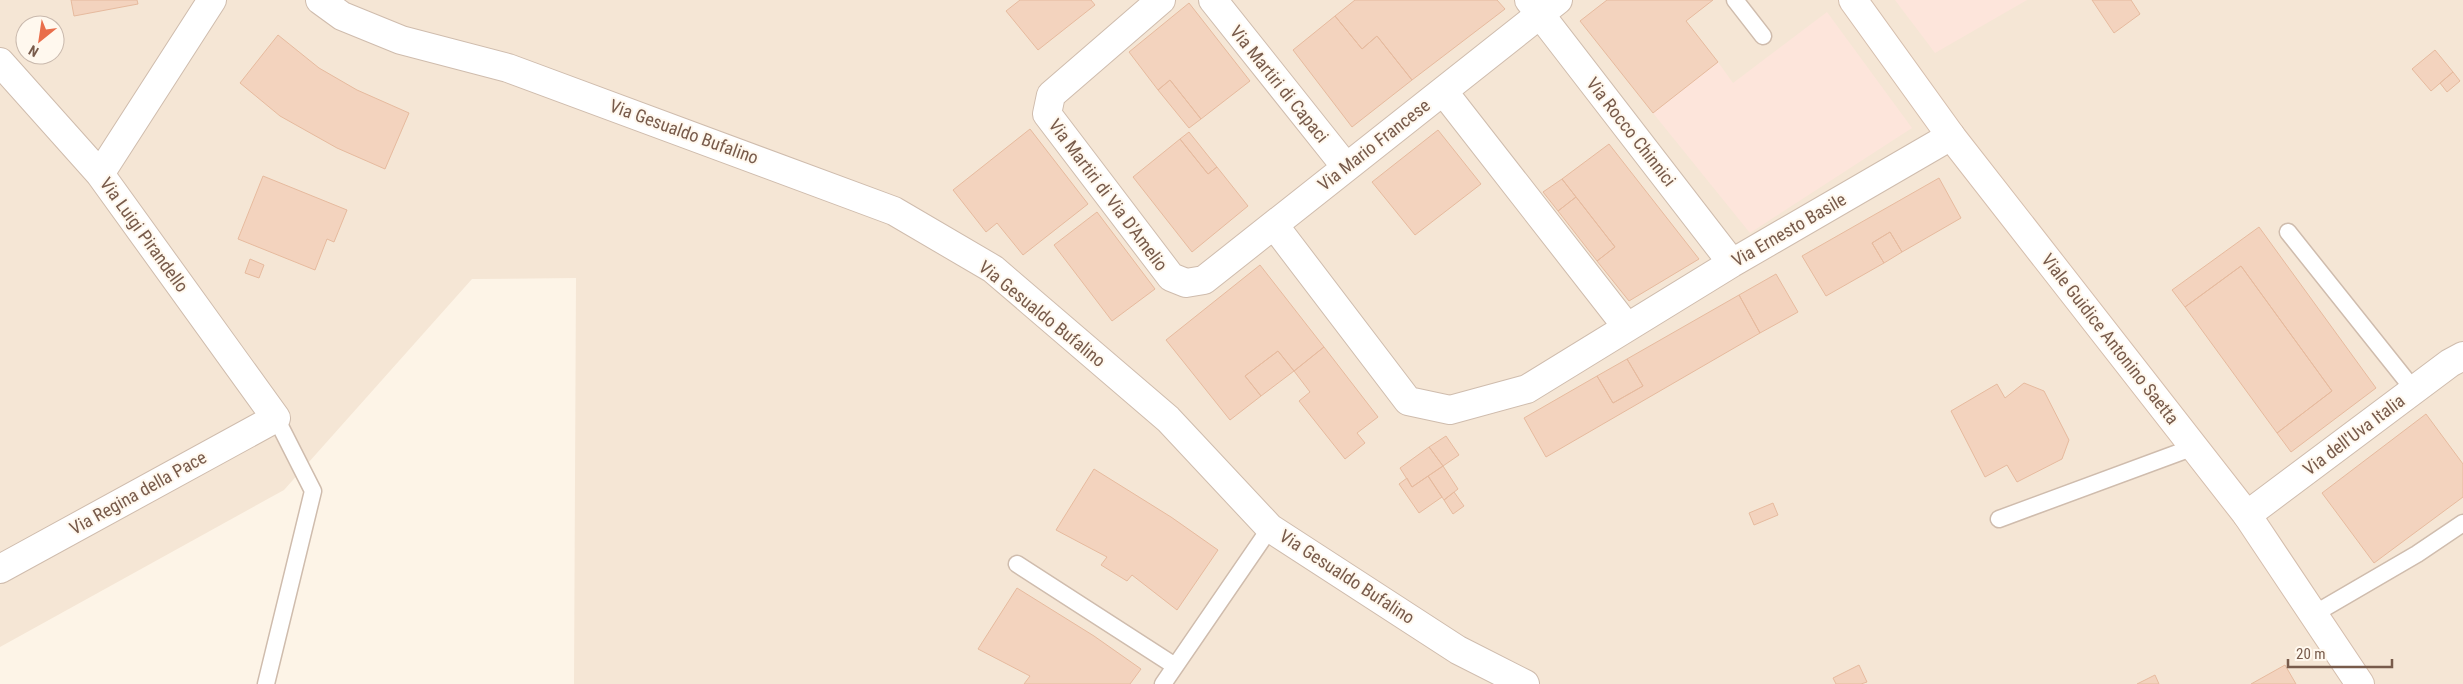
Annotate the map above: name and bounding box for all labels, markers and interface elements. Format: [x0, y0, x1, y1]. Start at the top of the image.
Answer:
north arrow [15, 15, 65, 65]
street label: Via Martiri di Capaci [1226, 21, 1333, 146]
text: N [26, 42, 41, 60]
street label: Via Rocco Chinnici [1582, 73, 1680, 190]
street label: Via Mario Francese [1314, 94, 1434, 195]
street label: Via Gesualdo Bufalino [607, 95, 761, 168]
street label: Via Martiri di Via D'Amelio [1044, 115, 1172, 275]
street label: Via Luigi Pirandello [96, 173, 193, 296]
street label: Via Ernesto Basile [1728, 188, 1850, 271]
street label: Viale Guidice Antonino Saetta [2037, 249, 2184, 428]
street label: Via Gesualdo Bufalino [975, 256, 1110, 371]
street label: Via dell'Uva Italia [2299, 390, 2409, 480]
street label: Via Regina della Pace [66, 446, 210, 539]
street label: Via Gesualdo Bufalino [1276, 525, 1419, 628]
scale bar [2288, 636, 2392, 668]
text: 20 m [2296, 645, 2326, 663]

